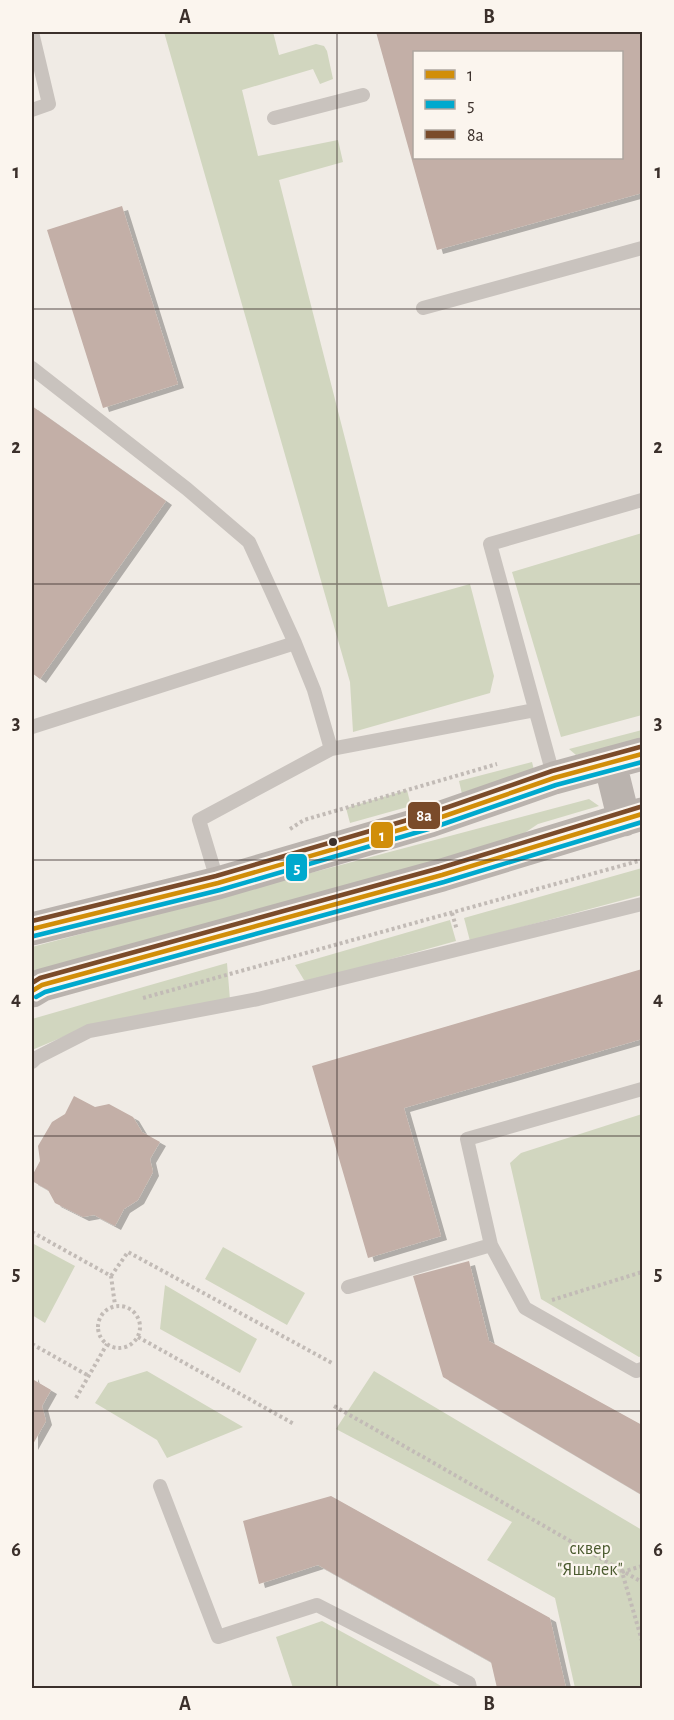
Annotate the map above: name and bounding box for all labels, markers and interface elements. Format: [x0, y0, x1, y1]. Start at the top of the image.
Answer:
text: A [179, 7, 191, 27]
text: B [483, 7, 495, 27]
legend [413, 51, 623, 159]
text: 1 [467, 67, 473, 85]
text: 5 [467, 97, 475, 115]
text: 8а [467, 127, 484, 145]
text: 1 [12, 162, 20, 182]
text: 1 [654, 162, 662, 182]
text: 2 [11, 437, 21, 457]
text: 2 [653, 437, 663, 457]
text: 3 [12, 713, 20, 733]
text: 3 [654, 713, 662, 733]
line badge: 8а [407, 801, 441, 830]
text: 8а [416, 808, 432, 824]
line badge: 1 [370, 821, 394, 849]
text: 1 [379, 828, 385, 844]
unlabelled marker [327, 836, 339, 848]
line badge: 5 [285, 853, 308, 882]
text: 5 [294, 860, 301, 876]
text: 4 [11, 989, 21, 1009]
text: 4 [653, 989, 663, 1009]
text: 5 [12, 1264, 20, 1284]
text: 5 [654, 1264, 662, 1284]
text: 6 [11, 1540, 21, 1560]
park label: сквер "Яшьлек" [557, 1540, 623, 1579]
text: 6 [653, 1540, 663, 1560]
text: A [179, 1694, 191, 1714]
text: B [483, 1694, 495, 1714]

